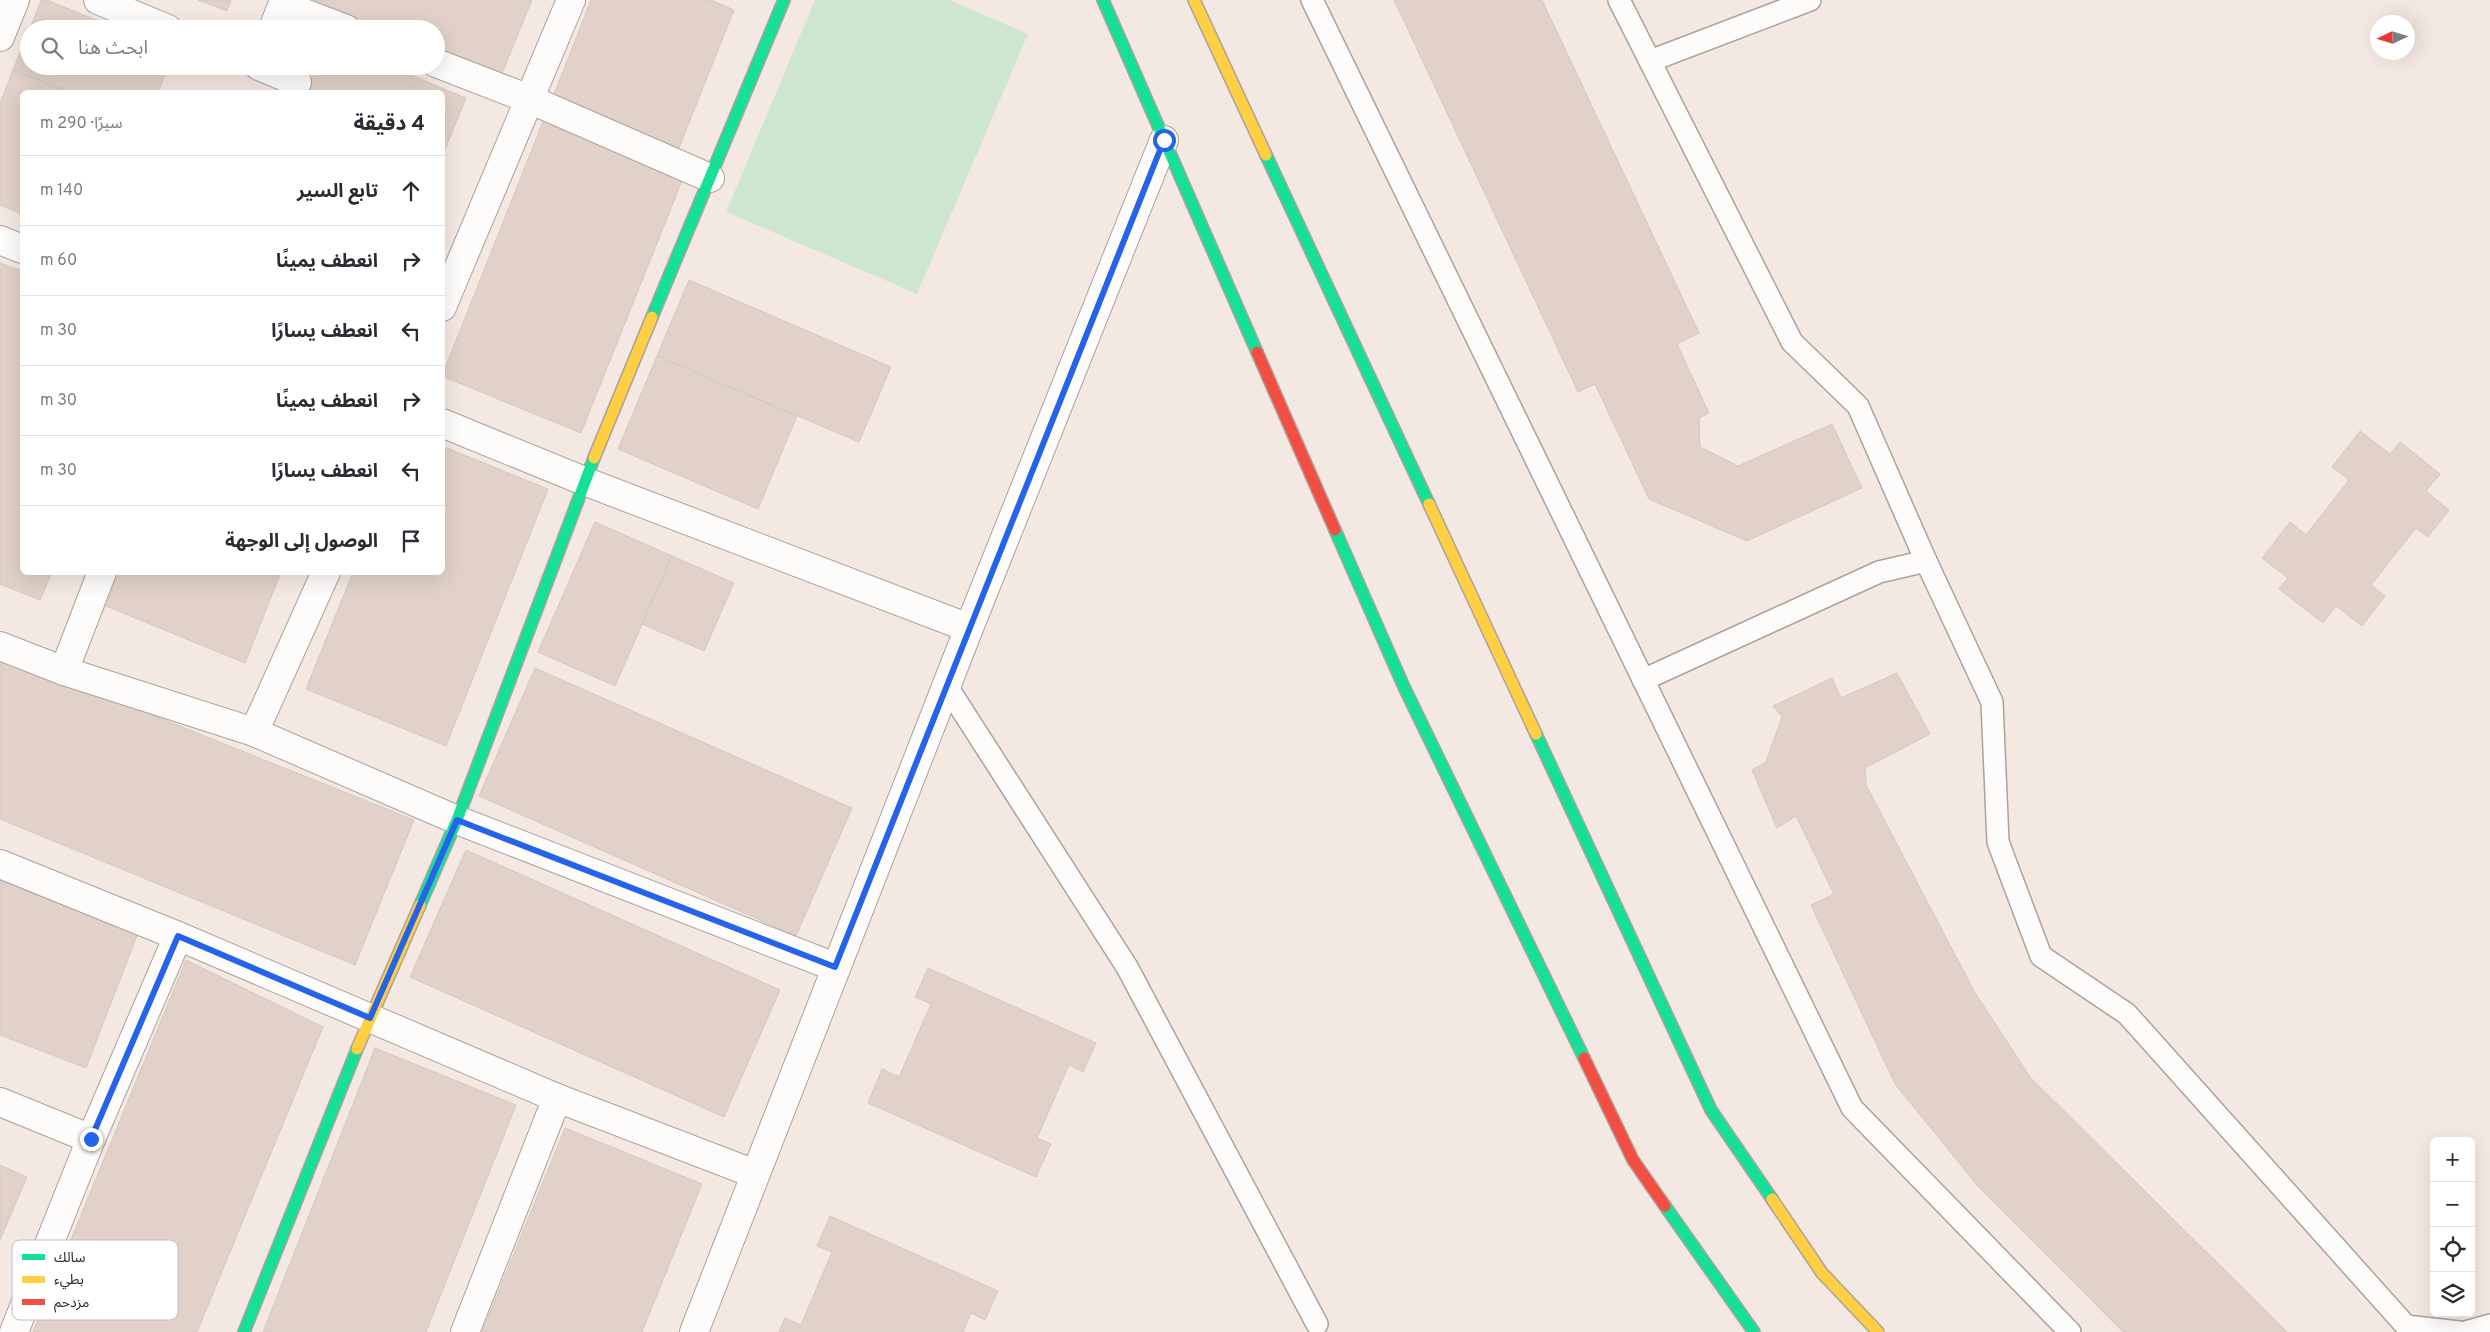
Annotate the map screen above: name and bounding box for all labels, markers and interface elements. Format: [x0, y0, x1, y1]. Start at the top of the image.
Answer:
north arrow [2370, 15, 2415, 60]
search box [20, 20, 445, 75]
icon: search [38, 34, 66, 62]
text: ابحث هنا [78, 37, 148, 61]
text: 4 دقيقة [353, 111, 425, 138]
text: سيرًا · 290 m [40, 114, 123, 134]
route start [1153, 129, 1176, 152]
icon: ahead [397, 177, 425, 205]
text: تابع السير [297, 180, 378, 204]
text: 140 m [40, 181, 83, 201]
icon: right [397, 247, 425, 275]
text: انعطف يمينًا [276, 250, 378, 274]
text: 60 m [40, 251, 77, 271]
icon: left [397, 317, 425, 345]
text: انعطف يسارًا [271, 320, 378, 344]
text: 30 m [40, 321, 77, 341]
icon: right [397, 387, 425, 415]
text: انعطف يمينًا [276, 390, 378, 414]
text: 30 m [40, 391, 77, 411]
icon: left [397, 457, 425, 485]
text: انعطف يسارًا [271, 460, 378, 484]
text: 30 m [40, 461, 77, 481]
icon: arrive [397, 527, 425, 555]
text: الوصول إلى الوجهة [225, 530, 378, 554]
route end [80, 1128, 103, 1151]
map controls [2430, 1137, 2475, 1317]
button: + [2430, 1137, 2475, 1182]
button: − [2430, 1182, 2475, 1227]
button: locate [2430, 1227, 2475, 1272]
legend [12, 1240, 178, 1320]
text: سالك [54, 1250, 86, 1267]
text: بطيء [54, 1272, 84, 1290]
button: layers [2430, 1272, 2475, 1317]
text: مزدحم [54, 1295, 89, 1313]

